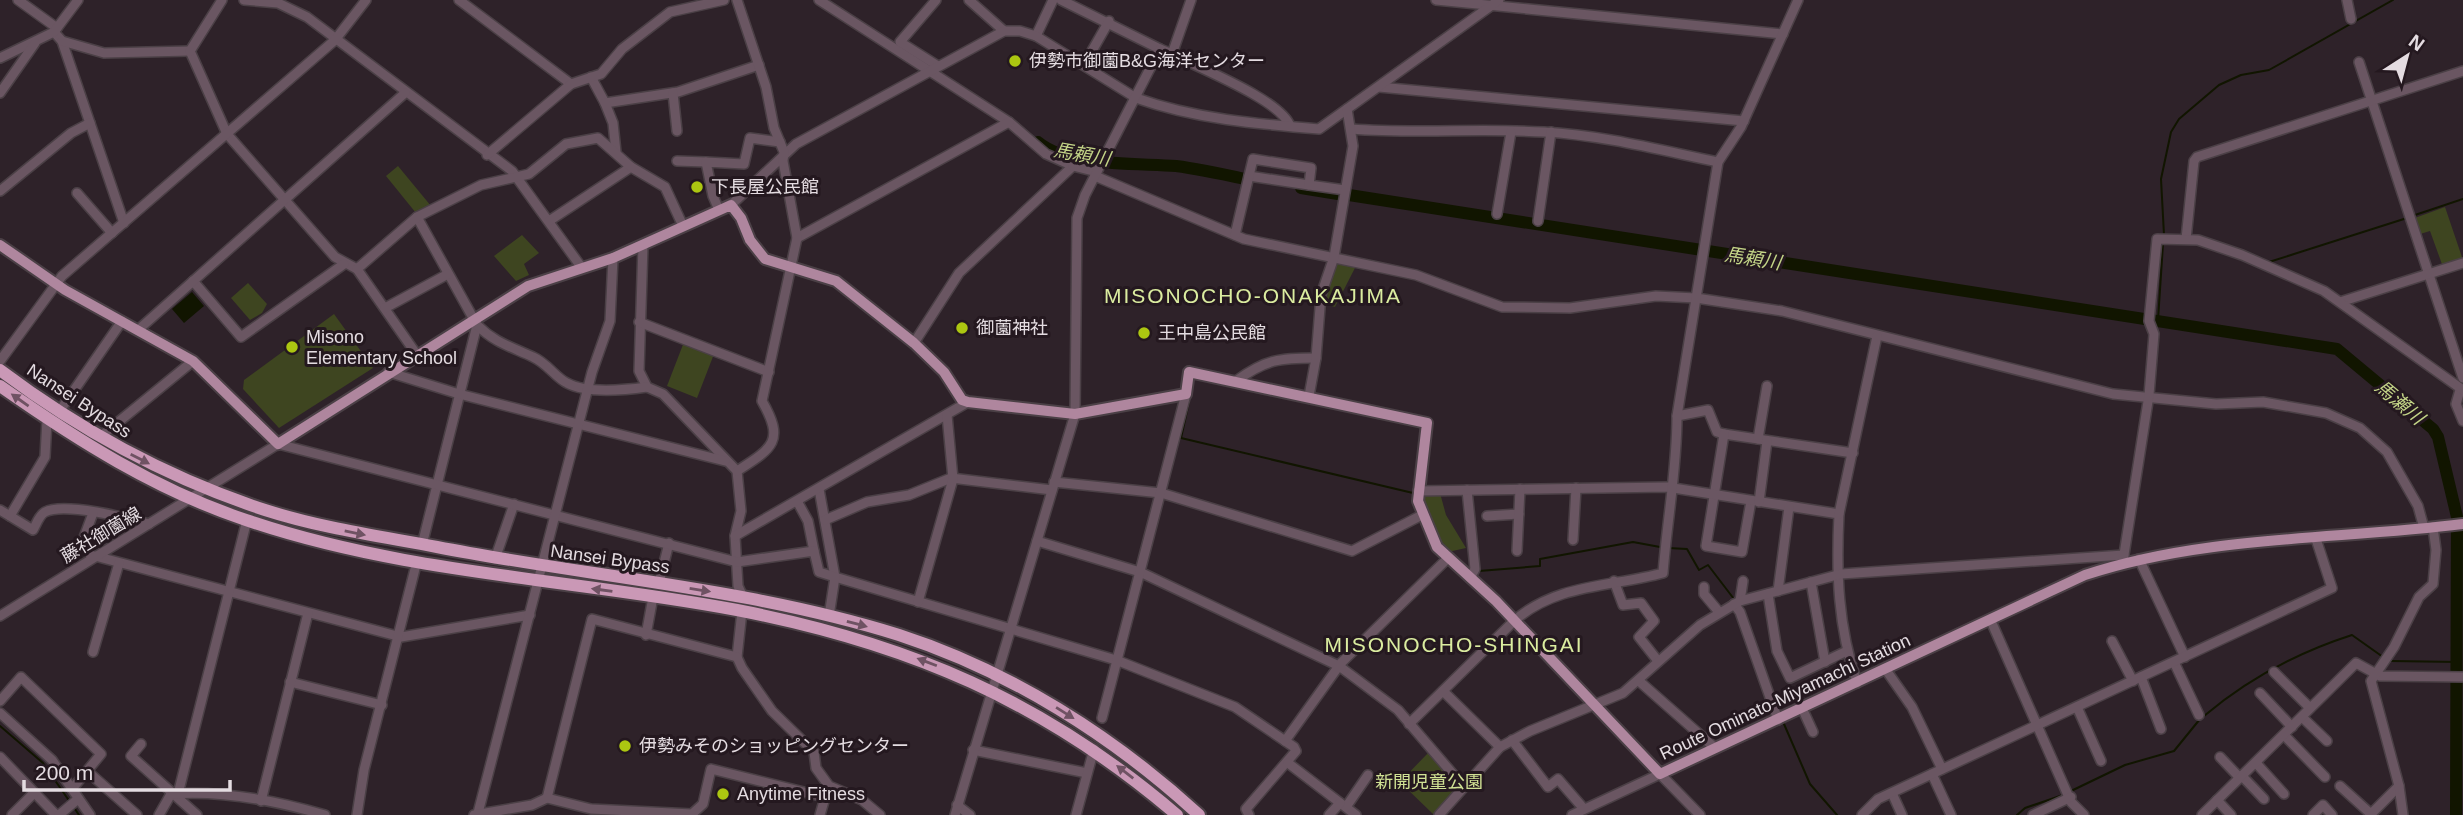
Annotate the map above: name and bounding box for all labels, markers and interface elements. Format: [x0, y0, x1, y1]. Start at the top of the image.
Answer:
north arrow [2372, 21, 2442, 91]
text: N [2405, 30, 2428, 55]
place label: 伊勢市御薗B&G海洋センター [1029, 51, 1265, 71]
marker: 伊勢市御薗B&G海洋センター [1007, 53, 1023, 69]
water label: 馬頼川 [1052, 139, 1114, 170]
place label: 下長屋公民館 [711, 177, 819, 197]
marker: 下長屋公民館 [689, 179, 705, 195]
water label: 馬頼川 [1723, 244, 1785, 274]
district label: MISONOCHO-ONAKAJIMA [1104, 284, 1402, 307]
place label: 御薗神社 [976, 318, 1048, 338]
marker: 御薗神社 [954, 320, 970, 336]
place label: 王中島公民館 [1158, 323, 1266, 343]
marker: 王中島公民館 [1136, 325, 1152, 341]
place label: Misono Elementary School [306, 327, 457, 368]
marker: Misono Elementary School [284, 339, 300, 355]
street label: Nansei Bypass [23, 360, 135, 442]
water label: 馬瀬川 [2371, 376, 2430, 430]
one-way arrow [11, 393, 29, 407]
one-way arrow [130, 454, 150, 465]
street label: 藤社御薗線 [57, 503, 145, 567]
one-way arrow [344, 527, 366, 538]
street label: Nansei Bypass [549, 541, 671, 577]
one-way arrow [591, 584, 613, 595]
one-way arrow [689, 585, 711, 596]
one-way arrow [846, 619, 868, 630]
street label: Route Ominato-Miyamachi Station [1657, 630, 1913, 764]
district label: MISONOCHO-SHINGAI [1324, 633, 1584, 656]
one-way arrow [916, 656, 937, 667]
one-way arrow [1055, 707, 1074, 720]
place label: 伊勢みそのショッピングセンター [639, 736, 909, 756]
marker: 伊勢みそのショッピングセンター [617, 738, 633, 754]
scale bar [24, 748, 231, 792]
text: 200 m [35, 761, 93, 784]
one-way arrow [1116, 764, 1134, 779]
park label: 新開児童公園 [1375, 772, 1483, 792]
place label: Anytime Fitness [737, 784, 865, 804]
marker: Anytime Fitness [715, 786, 731, 802]

